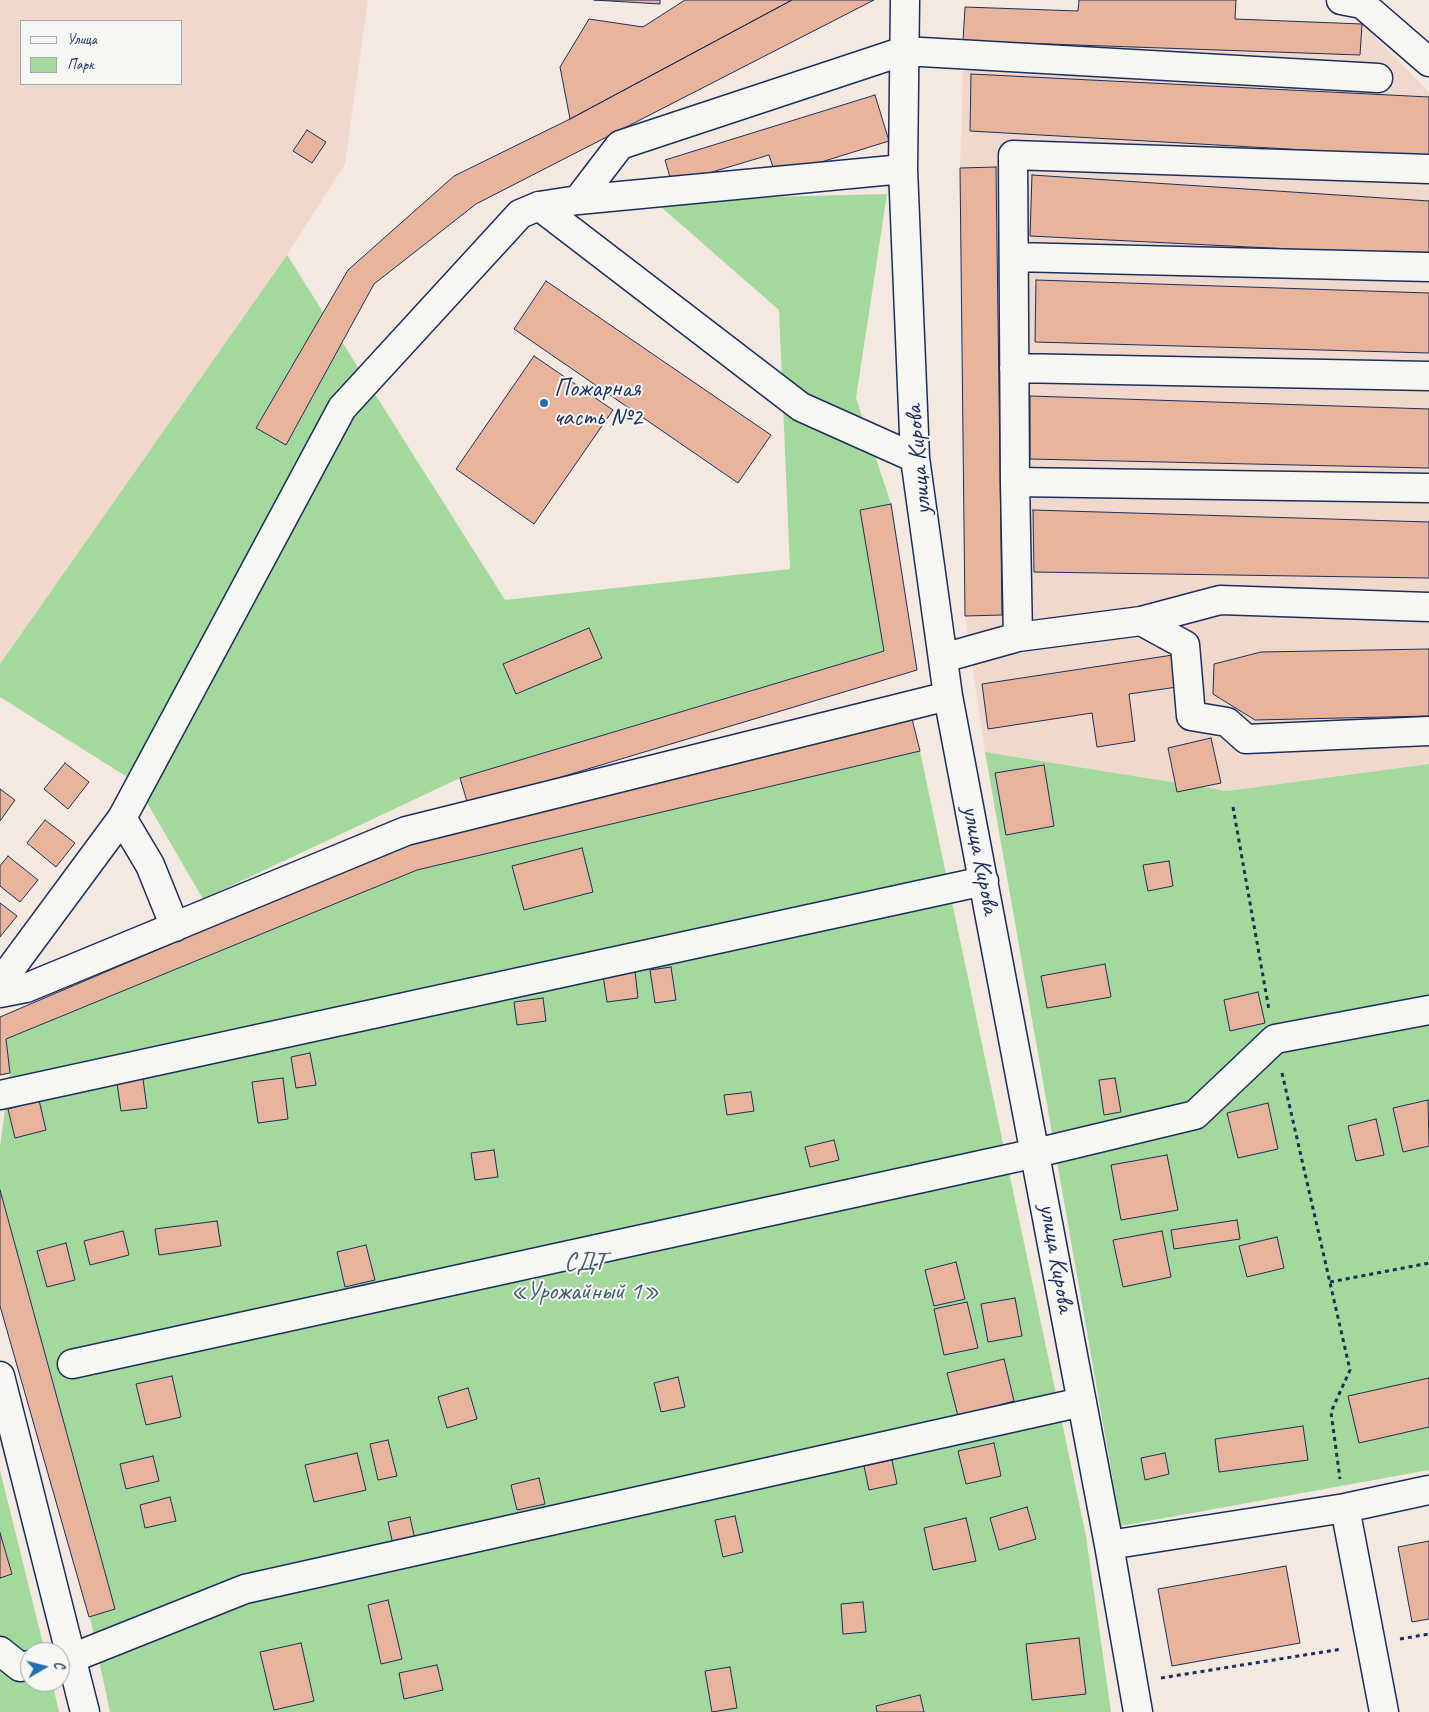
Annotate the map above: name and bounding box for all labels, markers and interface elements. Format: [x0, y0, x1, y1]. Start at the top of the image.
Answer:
legend [20, 20, 182, 85]
text: Улица [67, 30, 97, 49]
text: Парк [67, 55, 94, 74]
place label: Пожарная часть №2 [554, 374, 642, 433]
marker: Пожарная часть №2 [538, 397, 550, 409]
street label: улица Кирова [899, 404, 939, 516]
street label: улица Кирова [955, 803, 1005, 917]
street label: улица Кирова [1032, 1201, 1080, 1315]
park label: СДТ «Урожайный 1» [511, 1248, 659, 1307]
north arrow [20, 1642, 70, 1692]
text: С [50, 1660, 68, 1670]

